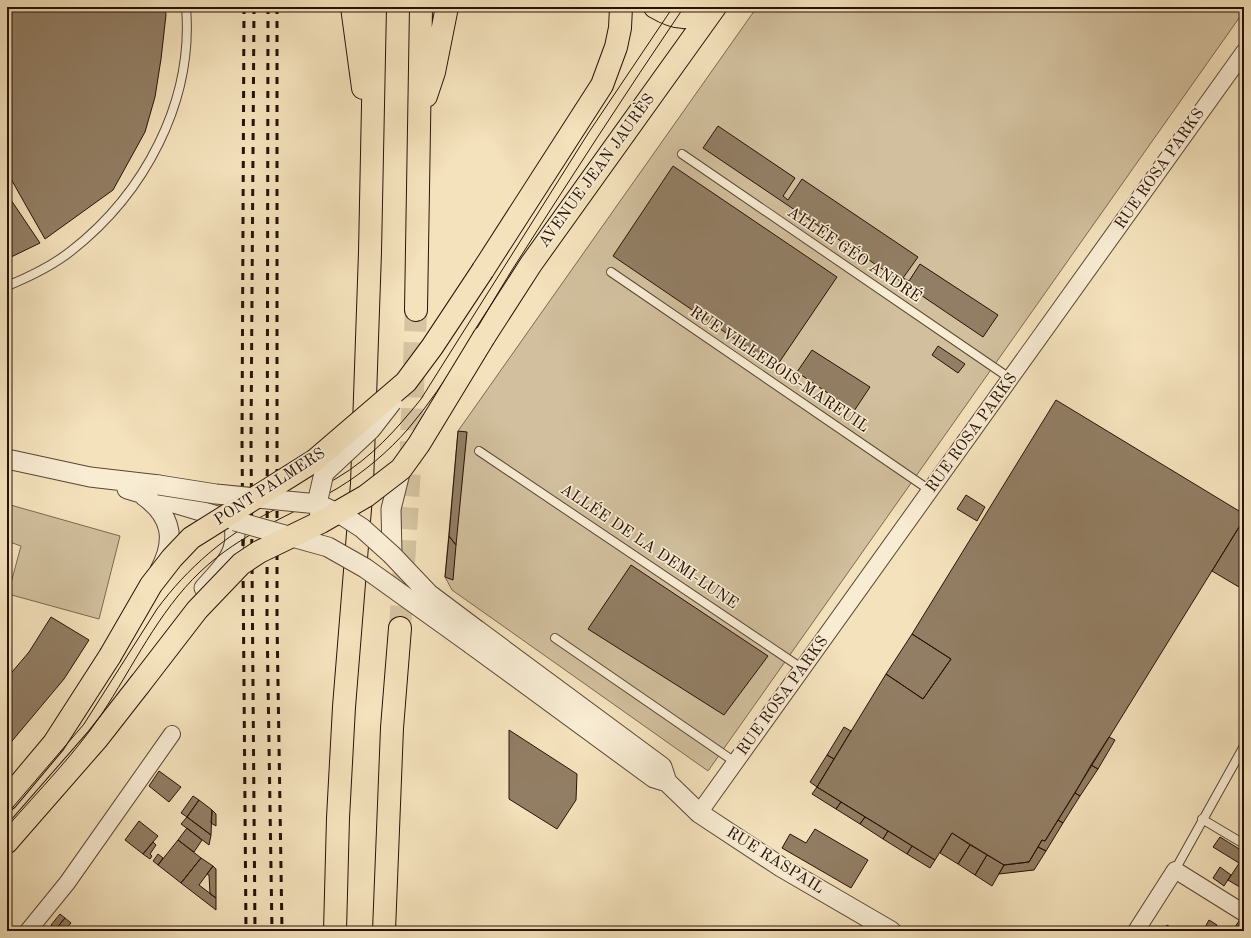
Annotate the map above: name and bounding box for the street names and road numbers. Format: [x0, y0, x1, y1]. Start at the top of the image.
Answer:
street label: AVENUE JEAN JAURÈS [533, 89, 658, 251]
street label: RUE ROSA PARKS [1112, 106, 1208, 232]
street label: ALLÉE GÉO ANDRÉ [784, 201, 926, 306]
street label: RUE VILLEBOIS-MAREUIL [687, 304, 871, 436]
street label: RUE ROSA PARKS [923, 370, 1021, 496]
street label: PONT PALMERS [212, 445, 328, 529]
street label: ALLÉE DE LA DEMI-LUNE [557, 478, 743, 612]
street label: RUE ROSA PARKS [734, 633, 832, 759]
street label: RUE RASPAIL [723, 825, 827, 897]

